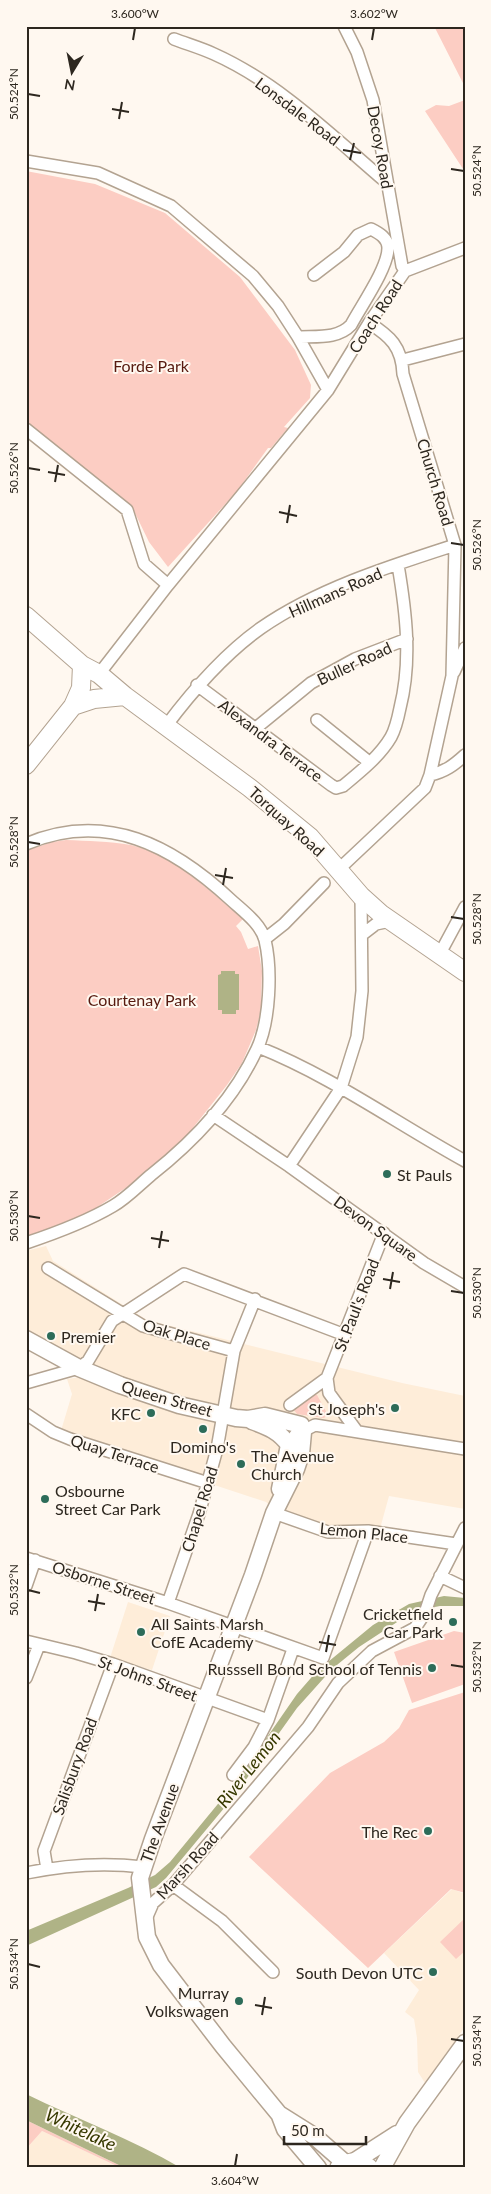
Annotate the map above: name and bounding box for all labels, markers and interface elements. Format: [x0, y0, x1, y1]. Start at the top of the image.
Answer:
text: 3.600°W [111, 6, 160, 21]
text: 3.602°W [350, 6, 399, 21]
north arrow [48, 48, 98, 98]
text: 50.524°N [6, 68, 21, 120]
street label: Lonsdale Road [252, 73, 344, 149]
text: N [63, 76, 76, 95]
street label: Decoy Road [364, 104, 398, 190]
text: 50.524°N [469, 145, 484, 197]
street label: Coach Road [344, 276, 406, 356]
park label: Forde Park [113, 356, 190, 375]
street label: Church Road [414, 436, 458, 528]
text: 50.526°N [6, 442, 21, 494]
text: 50.526°N [469, 519, 484, 571]
street label: Hillmans Road [285, 563, 385, 621]
street label: Buller Road [314, 637, 394, 689]
street label: Alexandra Terrace [215, 695, 327, 785]
street label: Torquay Road [245, 782, 329, 860]
text: 50.528°N [6, 816, 21, 868]
text: 50.528°N [469, 893, 484, 945]
park label: Courtenay Park [88, 990, 197, 1009]
place label: St Pauls [397, 1165, 452, 1184]
marker: St Pauls [381, 1168, 393, 1180]
text: 50.530°N [6, 1190, 21, 1242]
street label: Devon Square [330, 1191, 422, 1265]
street label: St Paul's Road [330, 1256, 382, 1354]
text: 50.530°N [469, 1267, 484, 1319]
street label: Oak Place [141, 1315, 213, 1353]
place label: Premier [61, 1327, 116, 1346]
marker: Premier [45, 1330, 57, 1342]
street label: Queen Street [119, 1376, 215, 1420]
place label: St Joseph's [309, 1399, 385, 1418]
marker: St Joseph's [389, 1402, 401, 1414]
place label: KFC [111, 1404, 141, 1423]
marker: KFC [145, 1407, 157, 1419]
marker: Domino's [197, 1423, 209, 1435]
street label: Quay Terrace [68, 1430, 162, 1476]
place label: Domino's [170, 1437, 236, 1456]
place label: The Avenue Church [251, 1446, 334, 1483]
marker: The Avenue Church [235, 1458, 247, 1470]
street label: Chapel Road [177, 1464, 221, 1554]
place label: Osbourne Street Car Park [55, 1481, 162, 1518]
marker: Osbourne Street Car Park [39, 1493, 51, 1505]
street label: Lemon Place [319, 1518, 409, 1546]
street label: Osborne Street [50, 1556, 158, 1608]
text: 50.532°N [6, 1564, 21, 1616]
place label: Cricketfield Car Park [363, 1604, 444, 1641]
place label: All Saints Marsh CofE Academy [151, 1614, 264, 1651]
marker: Cricketfield Car Park [447, 1616, 459, 1628]
marker: All Saints Marsh CofE Academy [135, 1626, 147, 1638]
text: 50.532°N [469, 1641, 484, 1693]
street label: St Johns Street [96, 1651, 200, 1705]
place label: Russsell Bond School of Tennis [208, 1659, 422, 1678]
marker: Russsell Bond School of Tennis [426, 1662, 438, 1674]
street label: Salisbury Road [48, 1715, 100, 1817]
water label: River Lemon [211, 1726, 285, 1812]
street label: The Avenue [136, 1781, 182, 1865]
place label: The Rec [362, 1822, 418, 1841]
marker: The Rec [422, 1825, 434, 1837]
street label: Marsh Road [152, 1828, 222, 1902]
text: 50.534°N [6, 1938, 21, 1990]
place label: South Devon UTC [296, 1963, 423, 1982]
marker: South Devon UTC [427, 1966, 439, 1978]
place label: Murray Volkswagen [145, 1983, 230, 2020]
marker: Murray Volkswagen [233, 1995, 245, 2007]
text: 50.534°N [469, 2015, 484, 2067]
water label: Whitelake [42, 2103, 120, 2155]
scale bar [284, 2114, 366, 2146]
text: 50 m [291, 2121, 325, 2139]
text: 3.604°W [211, 2173, 260, 2188]

